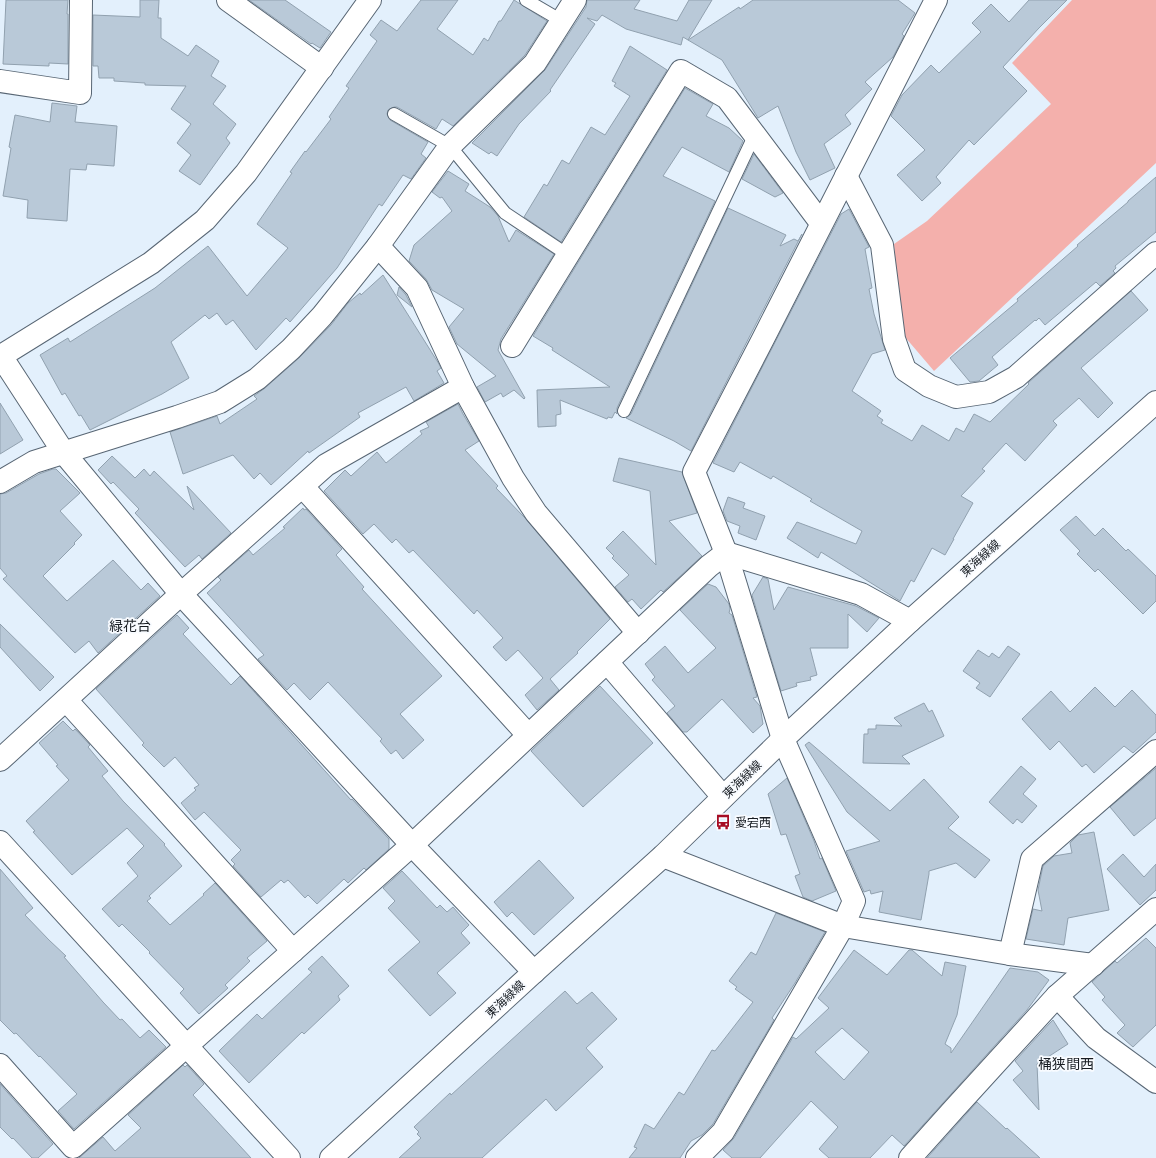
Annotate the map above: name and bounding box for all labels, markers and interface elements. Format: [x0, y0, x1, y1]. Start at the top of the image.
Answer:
street label: 東海緑線 [956, 536, 1004, 580]
district label: 緑花台 [109, 616, 151, 636]
street label: 東海緑線 [719, 756, 765, 802]
bus stop icon: 愛宕西 [714, 813, 732, 831]
place label: 愛宕西 [735, 814, 771, 831]
street label: 東海緑線 [482, 976, 528, 1022]
district label: 桶狭間西 [1038, 1054, 1094, 1074]

